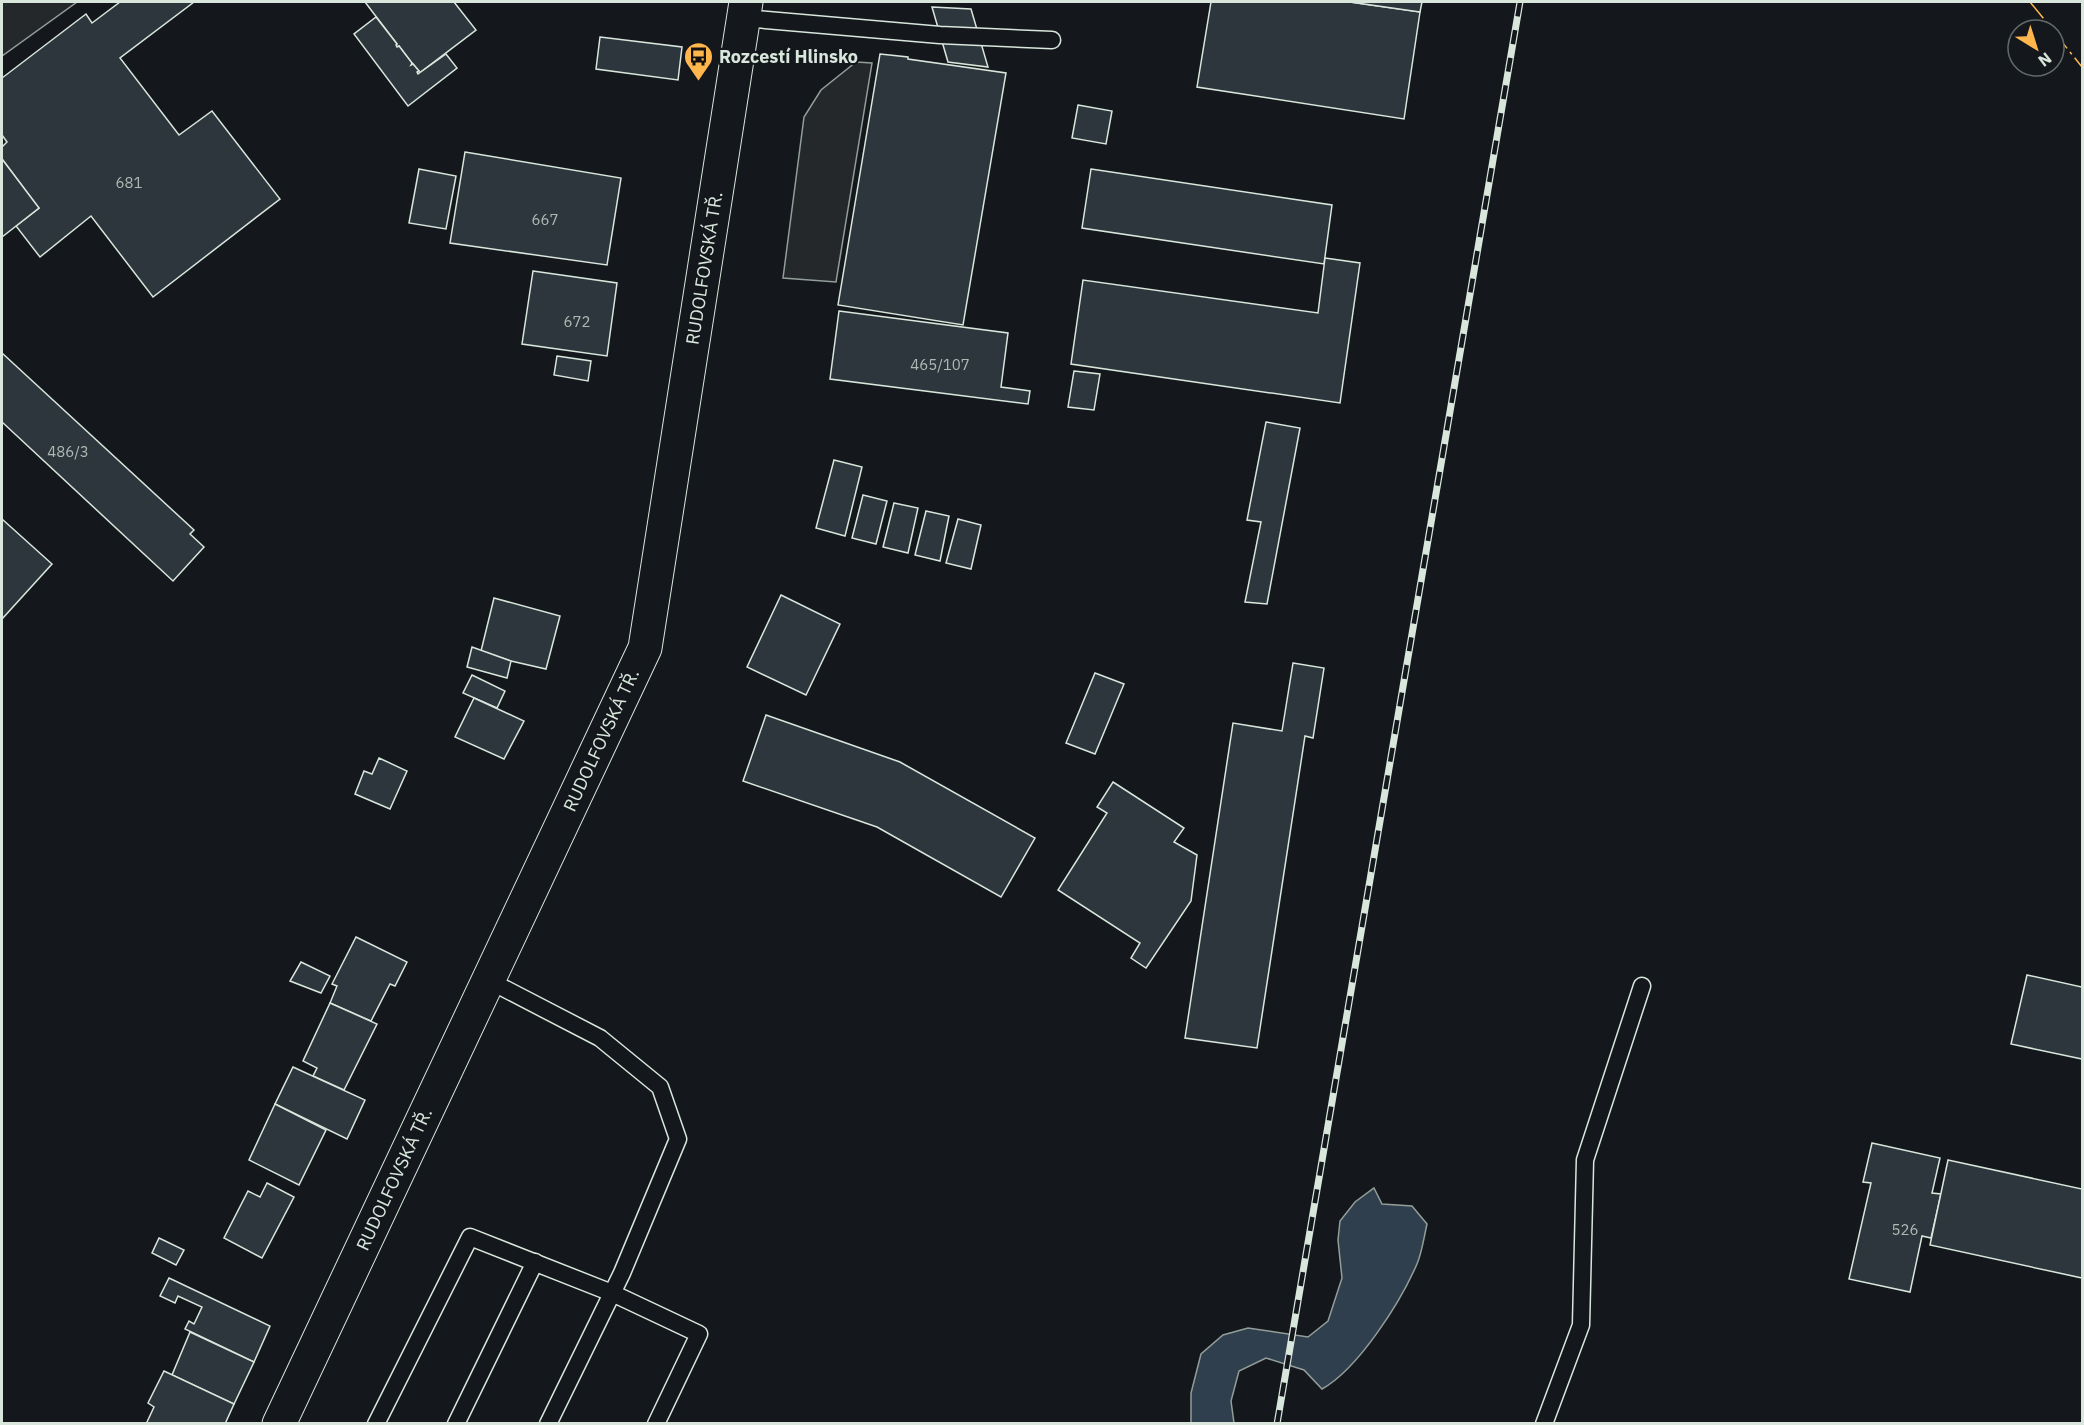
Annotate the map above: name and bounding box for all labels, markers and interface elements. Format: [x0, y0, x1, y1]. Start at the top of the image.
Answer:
north arrow [2006, 18, 2066, 78]
bus stop icon: Rozcestí Hlinsko [682, 40, 714, 82]
place label: Rozcestí Hlinsko [719, 45, 858, 68]
text: N [2035, 48, 2056, 71]
house number: 681 [115, 173, 143, 192]
street label: RUDOLFOVSKÁ TŘ. [681, 190, 727, 346]
house number: 667 [531, 210, 559, 229]
house number: 672 [563, 312, 591, 331]
house number: 465/107 [910, 355, 970, 374]
house number: 486/3 [47, 442, 89, 461]
street label: RUDOLFOVSKÁ TŘ. [558, 665, 644, 815]
street label: RUDOLFOVSKÁ TŘ. [351, 1104, 437, 1254]
house number: 526 [1891, 1220, 1919, 1239]

